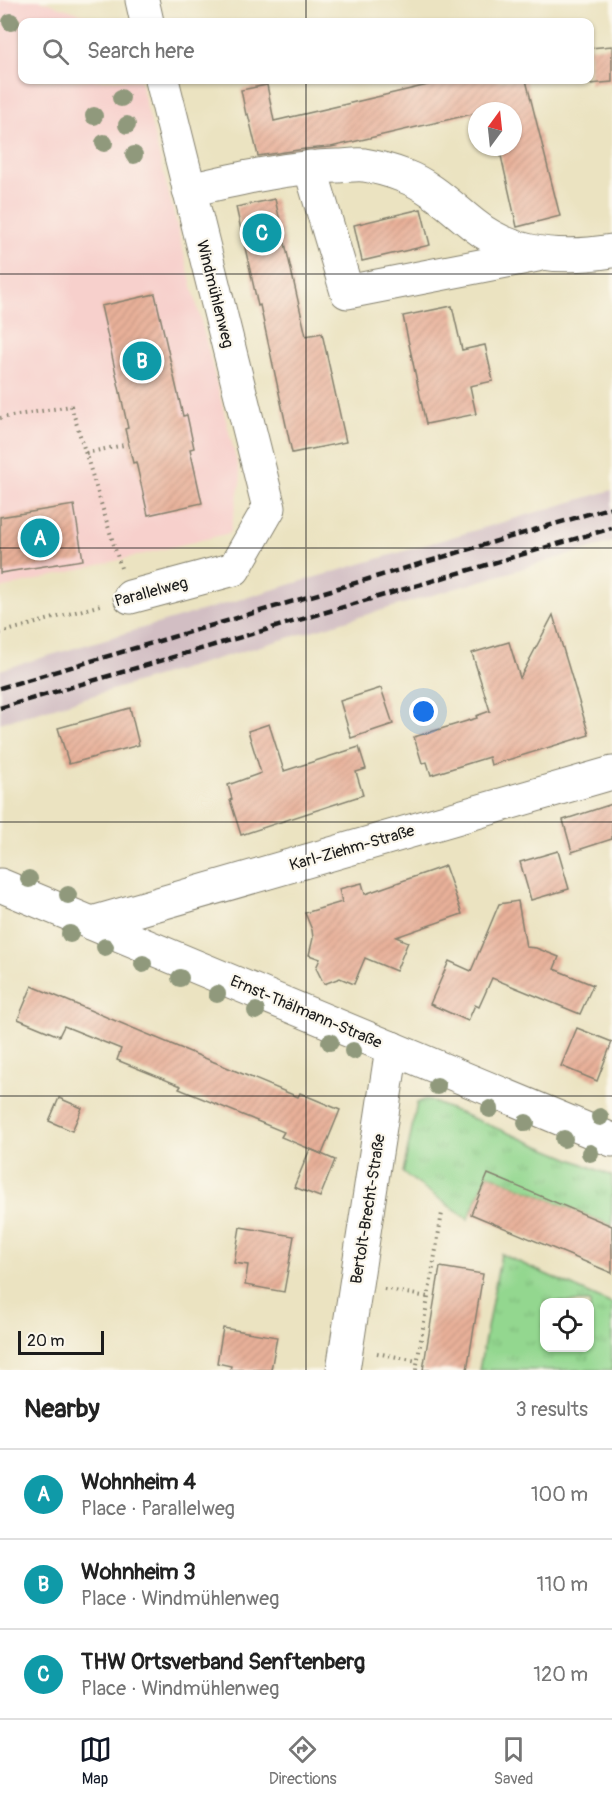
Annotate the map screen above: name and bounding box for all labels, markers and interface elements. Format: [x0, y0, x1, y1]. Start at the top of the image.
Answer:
search box [18, 18, 594, 84]
icon: search [39, 35, 72, 68]
text: Search here [87, 37, 194, 65]
north arrow [468, 102, 522, 156]
pin: C [242, 210, 282, 256]
street label: Windmühlenweg [192, 238, 238, 350]
pin: B [122, 338, 162, 384]
pin: A [20, 516, 60, 560]
street label: Parallelweg [112, 573, 190, 611]
your location [409, 697, 438, 726]
street label: Karl-Ziehm-Straße [287, 821, 417, 875]
street label: Ernst-Thälmann-Straße [227, 971, 385, 1053]
street label: Bertolt-Brecht-Straße [346, 1132, 390, 1285]
map controls [540, 1298, 594, 1352]
button: locate [540, 1298, 594, 1352]
scale bar [18, 1328, 104, 1356]
text: 20 m [27, 1331, 65, 1351]
text: Nearby [24, 1393, 100, 1425]
text: 3 results [516, 1397, 588, 1422]
text: Wohnheim 4 [81, 1468, 196, 1496]
text: A [37, 1482, 50, 1507]
text: 100 m [531, 1482, 588, 1507]
text: Place · Parallelweg [81, 1496, 235, 1521]
text: Wohnheim 3 [81, 1558, 196, 1586]
text: B [38, 1572, 49, 1597]
text: 110 m [537, 1572, 588, 1597]
text: Place · Windmühlenweg [81, 1586, 279, 1611]
text: THW Ortsverband Senftenberg [81, 1648, 365, 1676]
text: C [37, 1662, 50, 1687]
text: 120 m [533, 1662, 588, 1687]
text: Place · Windmühlenweg [81, 1676, 279, 1701]
tab: Map [79, 1733, 112, 1789]
tab: Directions [269, 1733, 337, 1789]
tab: Saved [494, 1733, 533, 1789]

